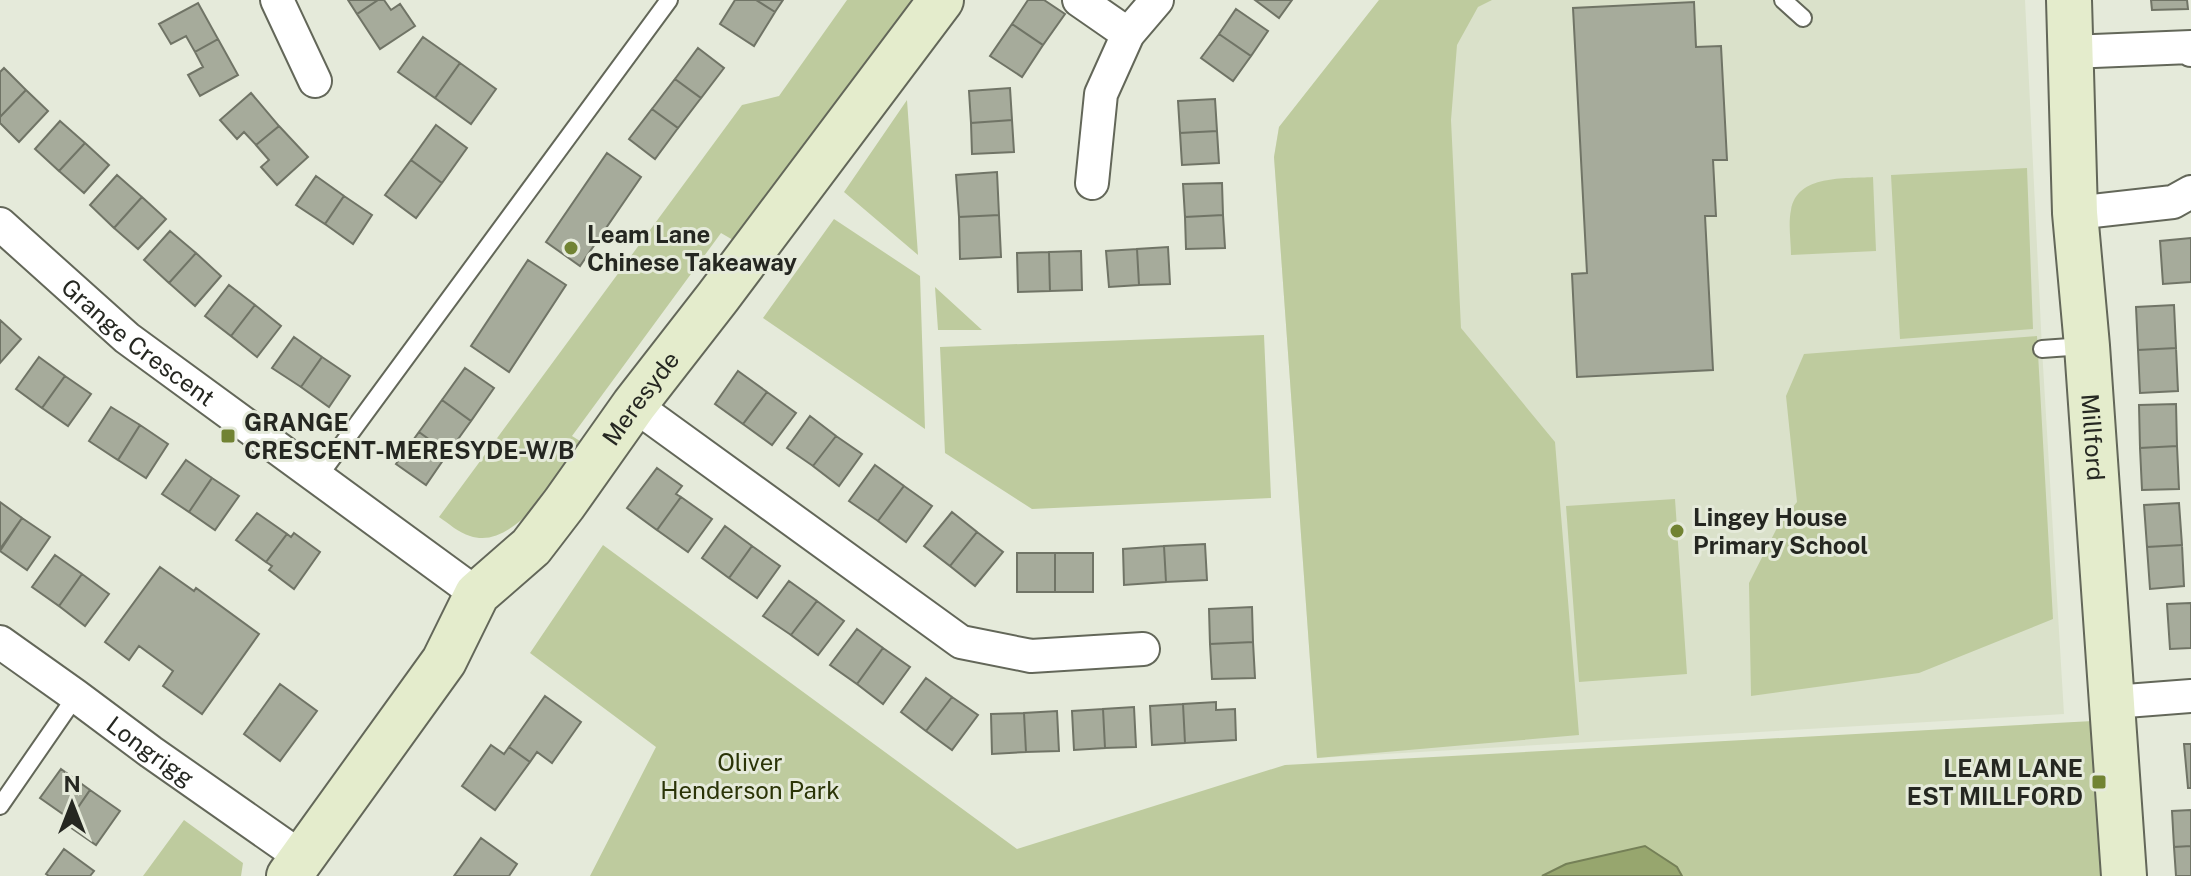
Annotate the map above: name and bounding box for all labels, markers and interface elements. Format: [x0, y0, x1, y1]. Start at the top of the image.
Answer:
place label: Leam Lane Chinese Takeaway [587, 220, 798, 276]
marker: Leam Lane Chinese Takeaway [562, 239, 580, 257]
street label: Grange Crescent [56, 272, 220, 412]
street label: Meresyde [596, 346, 685, 450]
street label: Millford [2076, 393, 2110, 482]
place label: GRANGE CRESCENT-MERESYDE-W/B [244, 408, 575, 464]
marker: GRANGE CRESCENT-MERESYDE-W/B [219, 427, 237, 445]
place label: Lingey House Primary School [1693, 503, 1868, 559]
marker: Lingey House Primary School [1668, 522, 1686, 540]
street label: Longrigg [102, 710, 200, 792]
park label: Oliver Henderson Park [660, 748, 840, 804]
place label: LEAM LANE EST MILLFORD [1907, 754, 2083, 810]
north arrow [32, 764, 112, 844]
text: N [63, 771, 81, 797]
marker: LEAM LANE EST MILLFORD [2090, 773, 2108, 791]

